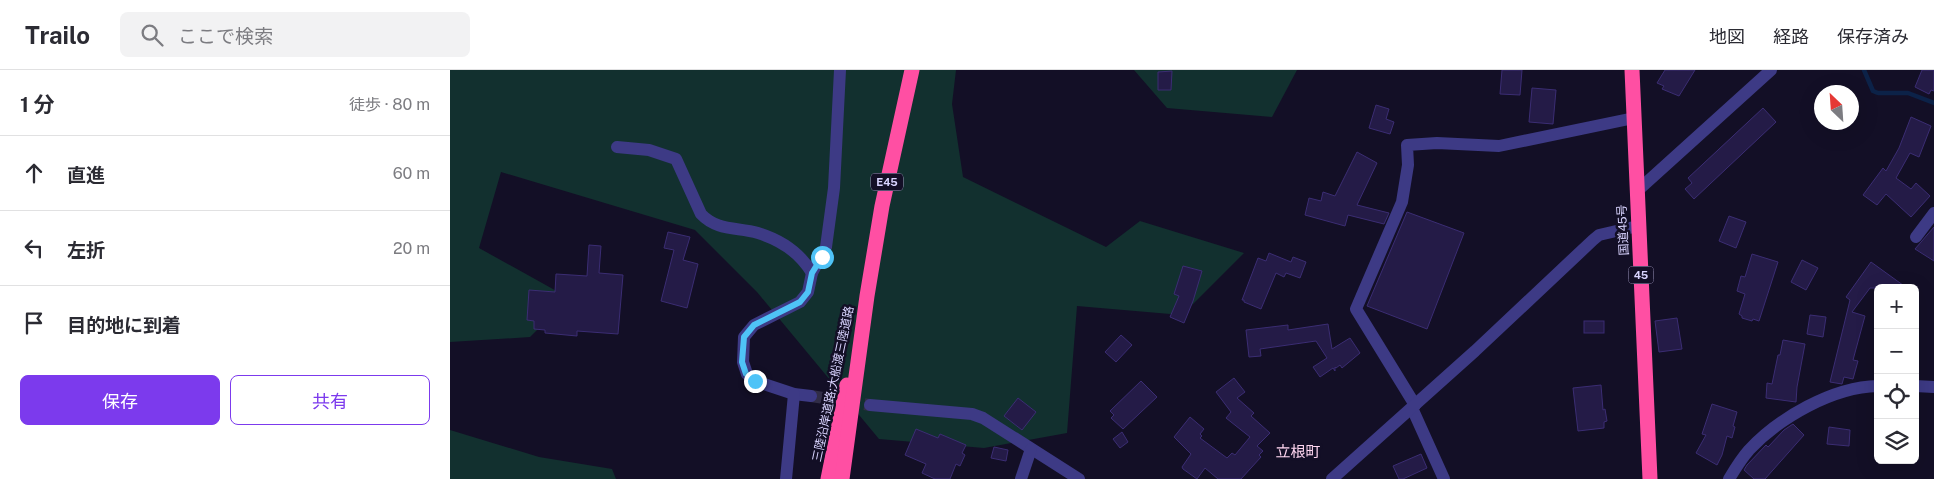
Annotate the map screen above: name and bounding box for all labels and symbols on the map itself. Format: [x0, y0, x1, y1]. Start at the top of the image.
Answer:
north arrow [1814, 85, 1859, 130]
road number: E45 [871, 174, 903, 190]
street label: 国道45号 [1615, 204, 1631, 256]
route start [811, 246, 834, 269]
road number: 45 [1628, 266, 1654, 284]
street label: 三陸沿岸道路;大船渡三陸道路 [810, 305, 856, 463]
route end [744, 370, 767, 393]
district label: 立根町 [1275, 443, 1321, 460]

